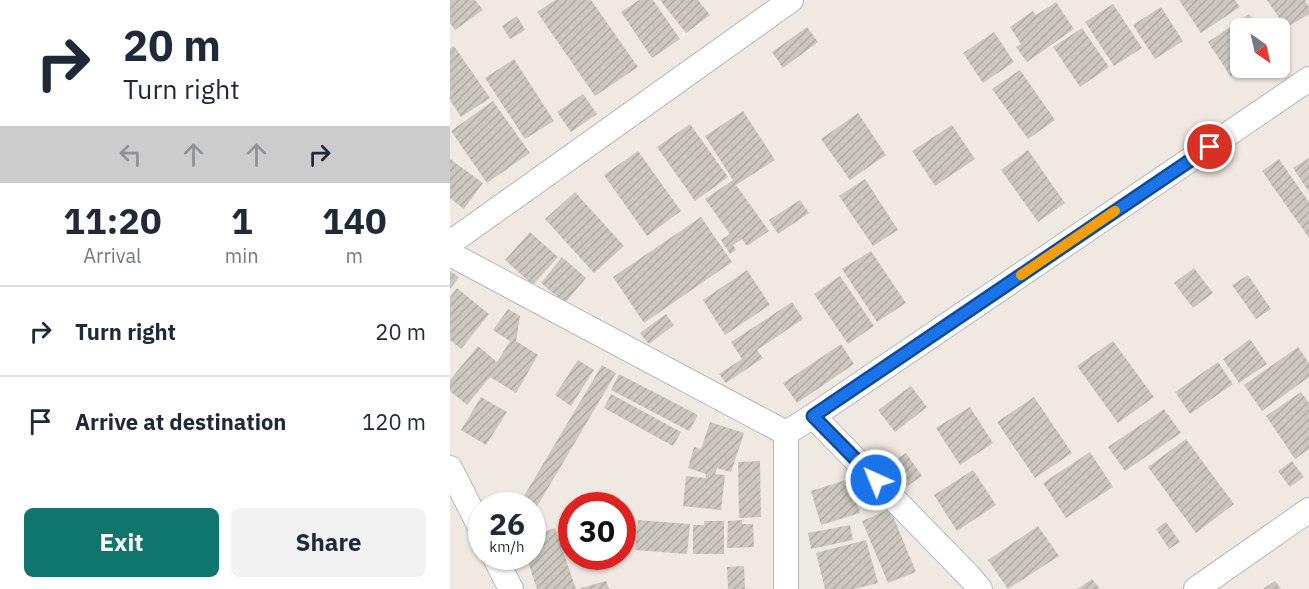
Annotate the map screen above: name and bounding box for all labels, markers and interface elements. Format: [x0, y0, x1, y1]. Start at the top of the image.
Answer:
text: 20 m [123, 18, 221, 73]
north arrow [1230, 18, 1290, 78]
map controls [1230, 18, 1290, 78]
icon: right [24, 24, 102, 102]
text: Turn right [123, 71, 240, 106]
pin [1184, 121, 1235, 172]
icon: arrive [1193, 130, 1226, 163]
icon: left [114, 138, 147, 171]
icon: ahead [177, 138, 210, 171]
icon: ahead [240, 138, 273, 171]
icon: right [303, 138, 336, 171]
text: 11:20 [63, 197, 162, 244]
text: 1 [231, 197, 253, 244]
text: 140 [322, 197, 387, 244]
text: Arrival [83, 242, 142, 269]
text: min [225, 242, 259, 269]
text: m [346, 242, 363, 269]
icon: right [24, 315, 57, 348]
text: Turn right [75, 317, 176, 346]
text: 20 m [375, 317, 426, 346]
icon: arrive [24, 405, 57, 438]
text: Arrive at destination [75, 407, 286, 436]
text: 120 m [362, 407, 426, 436]
position arrow [844, 448, 908, 512]
speed limit sign: 30 [558, 492, 636, 570]
text: 26 [489, 504, 525, 543]
button: Exit [24, 508, 219, 577]
button: Share [231, 508, 426, 577]
text: km/h [489, 537, 525, 556]

